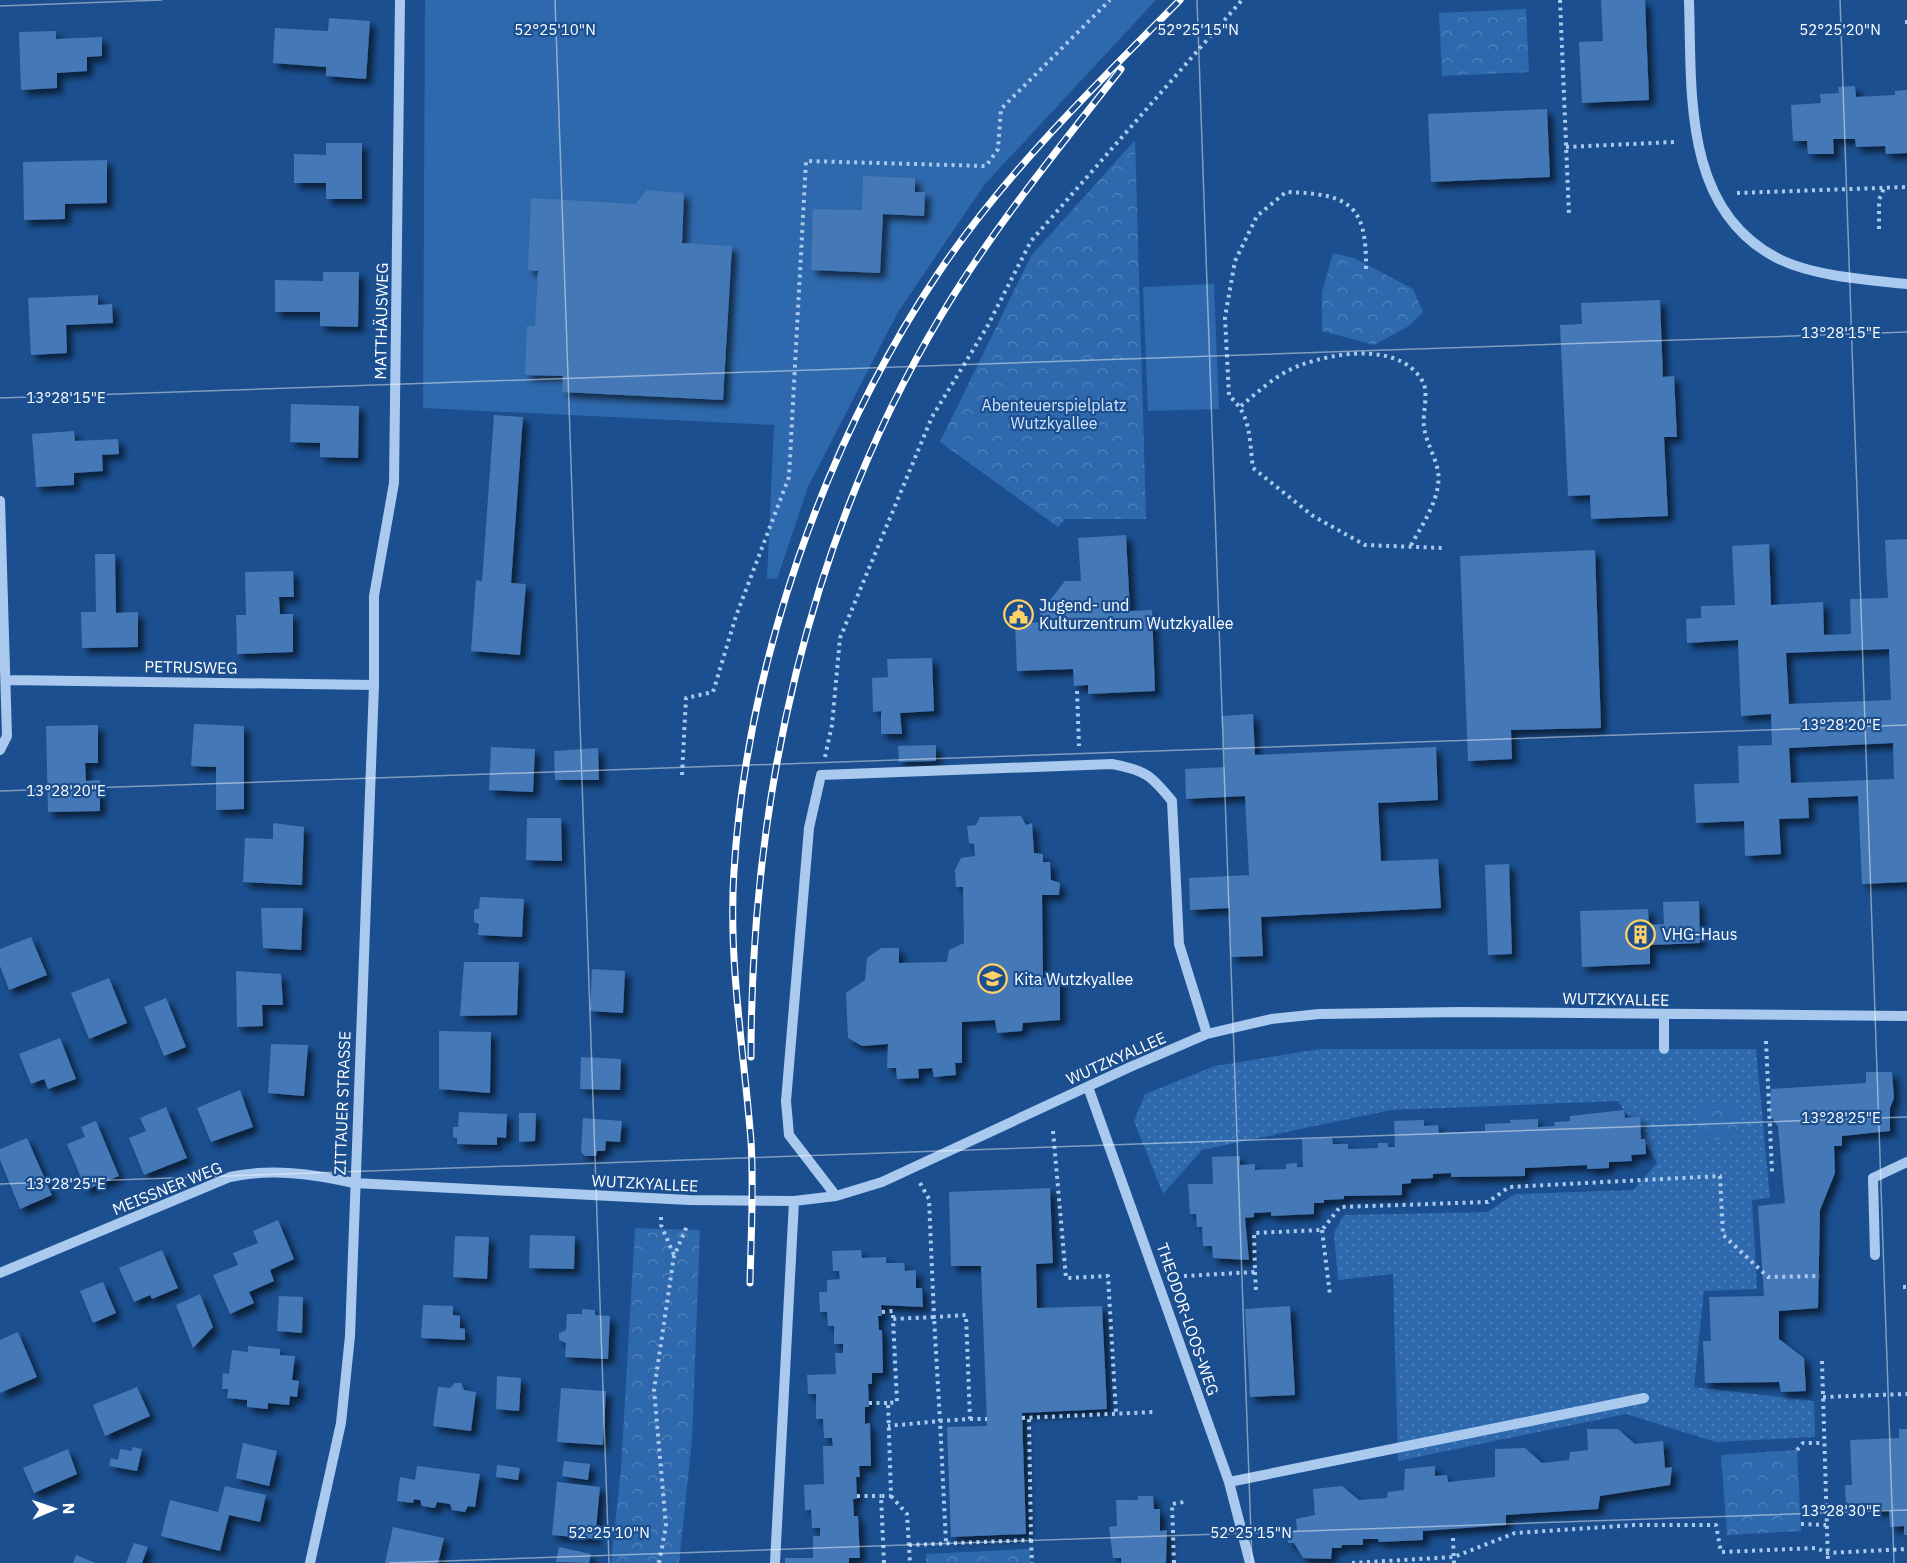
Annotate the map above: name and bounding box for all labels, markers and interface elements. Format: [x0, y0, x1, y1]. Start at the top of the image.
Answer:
text: 52°25'10"N [514, 20, 596, 39]
text: 52°25'15"N [1157, 20, 1239, 39]
text: 52°25'20"N [1799, 20, 1881, 39]
street label: MATTHÄUSWEG [370, 262, 392, 380]
text: 13°28'15"E [1801, 323, 1881, 342]
text: 13°28'15"E [26, 388, 106, 407]
park label: Abenteuerspielplatz Wutzkyallee [982, 395, 1126, 433]
place label: Jugend- und Kulturzentrum Wutzkyallee [1039, 595, 1234, 633]
public building icon: Jugend- und Kulturzentrum Wutzkyallee [1002, 598, 1034, 630]
street label: PETRUSWEG [144, 656, 238, 678]
text: 13°28'20"E [1801, 715, 1881, 734]
text: 13°28'20"E [26, 781, 106, 800]
building icon: VHG-Haus [1625, 918, 1657, 950]
place label: VHG-Haus [1662, 924, 1737, 944]
school or university icon: Kita Wutzkyallee [977, 963, 1009, 995]
place label: Kita Wutzkyallee [1014, 969, 1134, 989]
street label: WUTZKYALLEE [1562, 988, 1670, 1010]
street label: WUTZKYALLEE [1063, 1027, 1169, 1089]
street label: ZITTAUER STRASSE [329, 1031, 355, 1175]
text: 13°28'25"E [1801, 1108, 1881, 1127]
street label: MEISSNER WEG [109, 1157, 225, 1219]
street label: WUTZKYALLEE [591, 1170, 699, 1196]
text: 13°28'25"E [26, 1174, 106, 1193]
street label: THEODOR-LOOS-WEG [1152, 1240, 1224, 1398]
north arrow [24, 1479, 84, 1539]
text: 13°28'30"E [1801, 1501, 1881, 1520]
text: N [59, 1502, 79, 1515]
text: 52°25'10"N [568, 1523, 650, 1542]
text: 52°25'15"N [1210, 1523, 1292, 1542]

